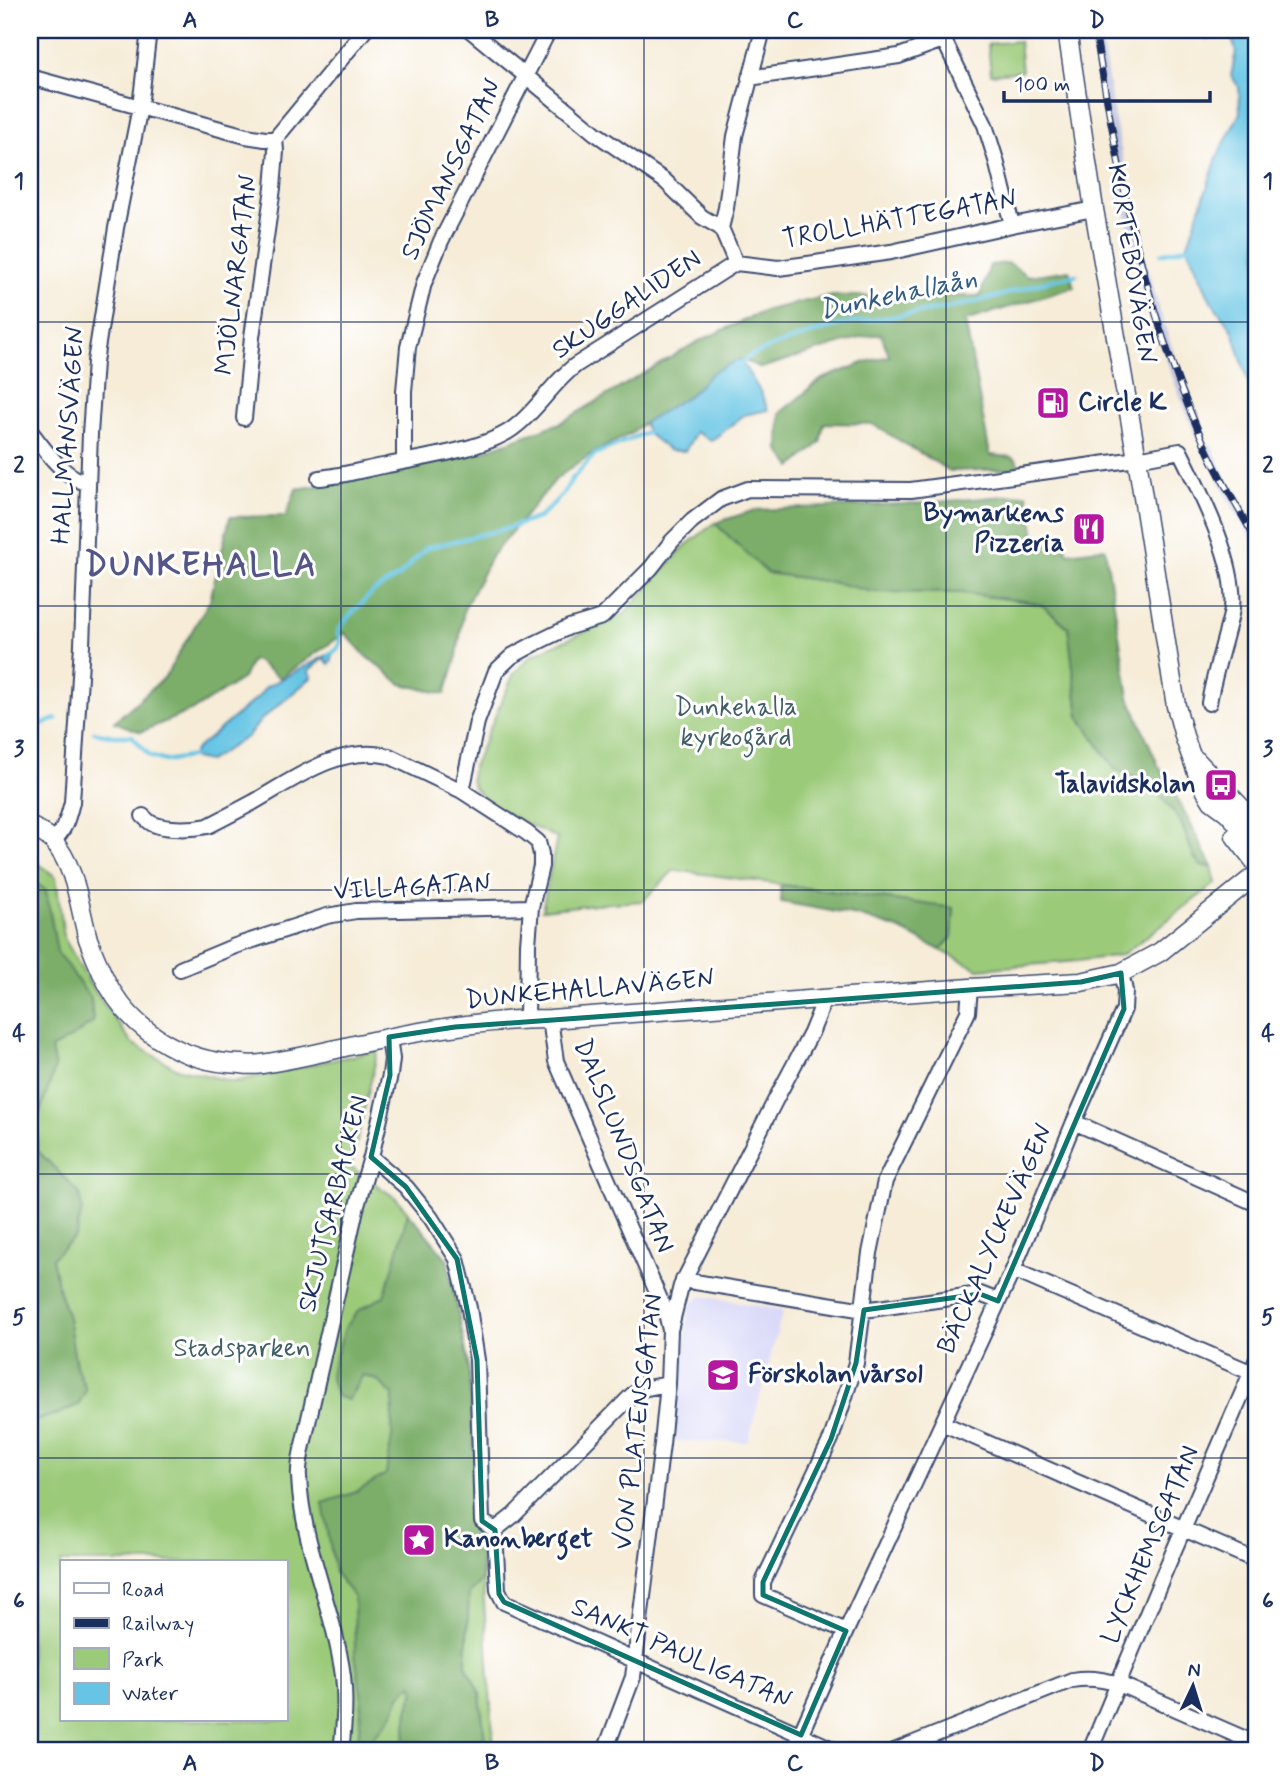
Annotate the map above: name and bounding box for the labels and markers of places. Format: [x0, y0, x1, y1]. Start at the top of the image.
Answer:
fuel station icon: Circle K [1034, 384, 1072, 422]
place label: Circle K [1078, 386, 1167, 420]
place label: Bymarkens Pizzeria [923, 497, 1065, 561]
restaurant icon: Bymarkens Pizzeria [1070, 510, 1108, 548]
bus stop icon: Talavidskolan [1202, 766, 1240, 804]
place label: Talavidskolan [1055, 768, 1196, 802]
school or university icon: Förskolan vårsol [704, 1356, 742, 1394]
place label: Förskolan vårsol [748, 1358, 923, 1392]
place icon: Kanonberget [400, 1521, 438, 1559]
place label: Kanonberget [444, 1523, 593, 1560]

